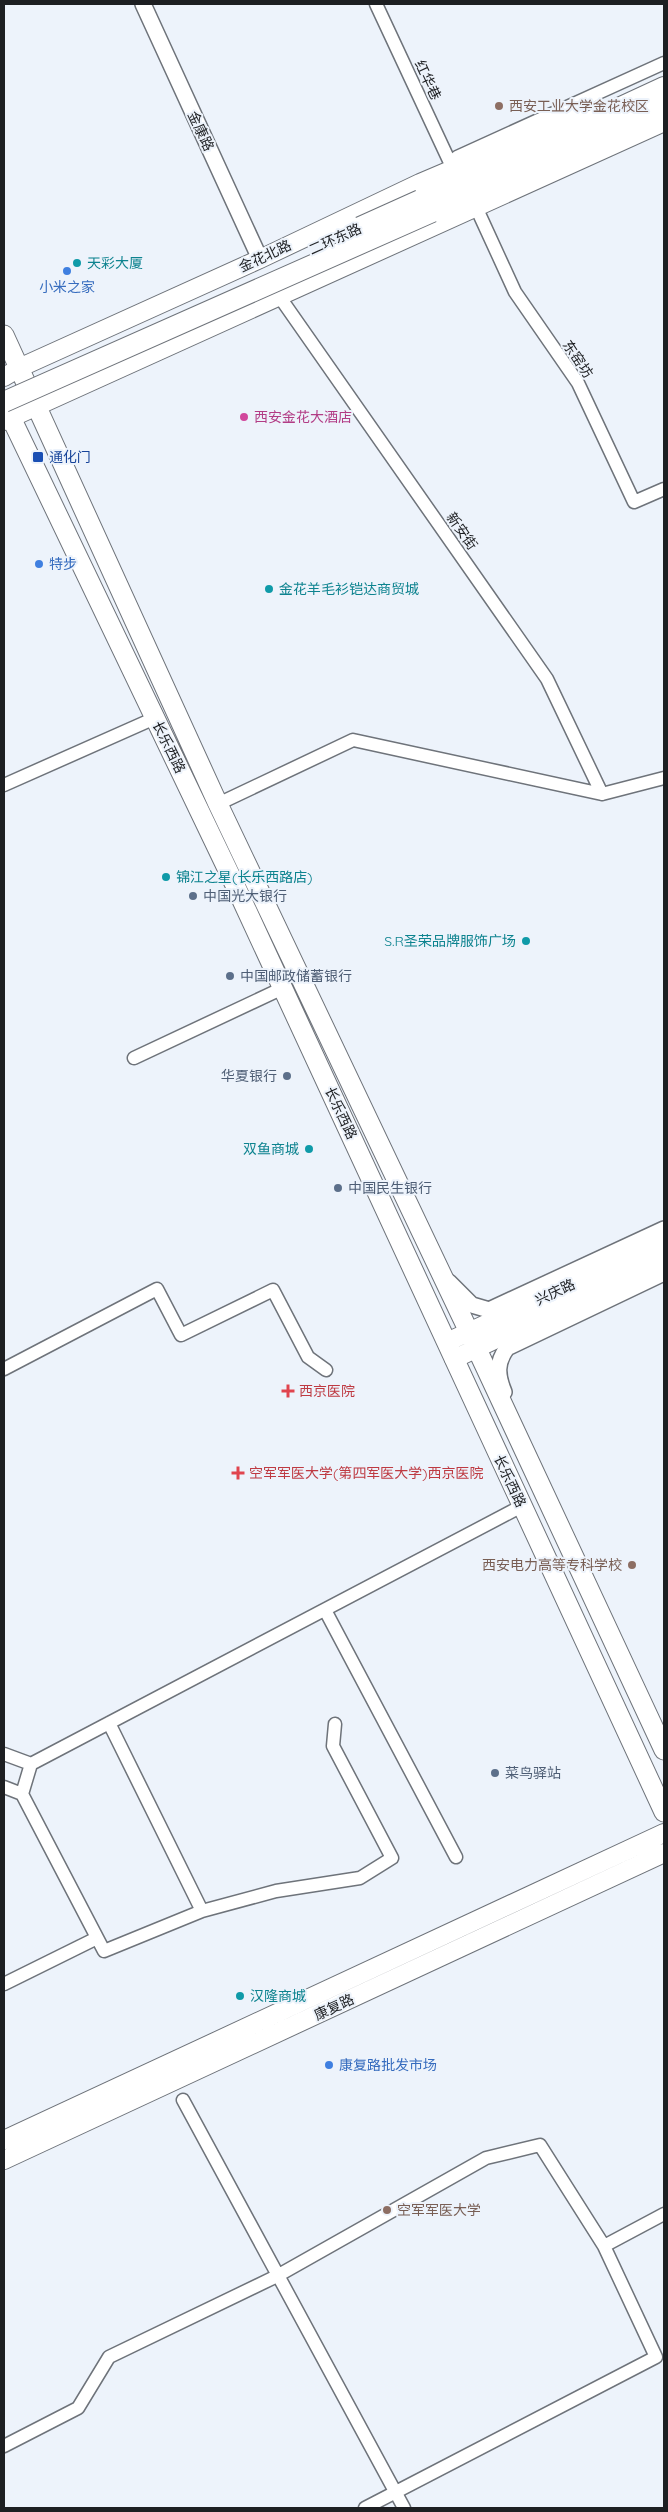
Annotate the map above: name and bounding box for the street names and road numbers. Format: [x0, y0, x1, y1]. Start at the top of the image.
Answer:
street label: 红华巷 [411, 57, 445, 103]
street label: 金康路 [184, 108, 218, 154]
street label: 二环东路 [306, 219, 364, 259]
street label: 金花北路 [236, 236, 294, 276]
street label: 东窑坊 [559, 337, 597, 381]
street label: 新安街 [443, 509, 481, 553]
street label: 长乐西路 [149, 718, 189, 776]
street label: 长乐西路 [321, 1084, 361, 1142]
street label: 兴庆路 [532, 1275, 578, 1309]
street label: 长乐西路 [490, 1452, 530, 1510]
street label: 康复路 [311, 1990, 357, 2024]

